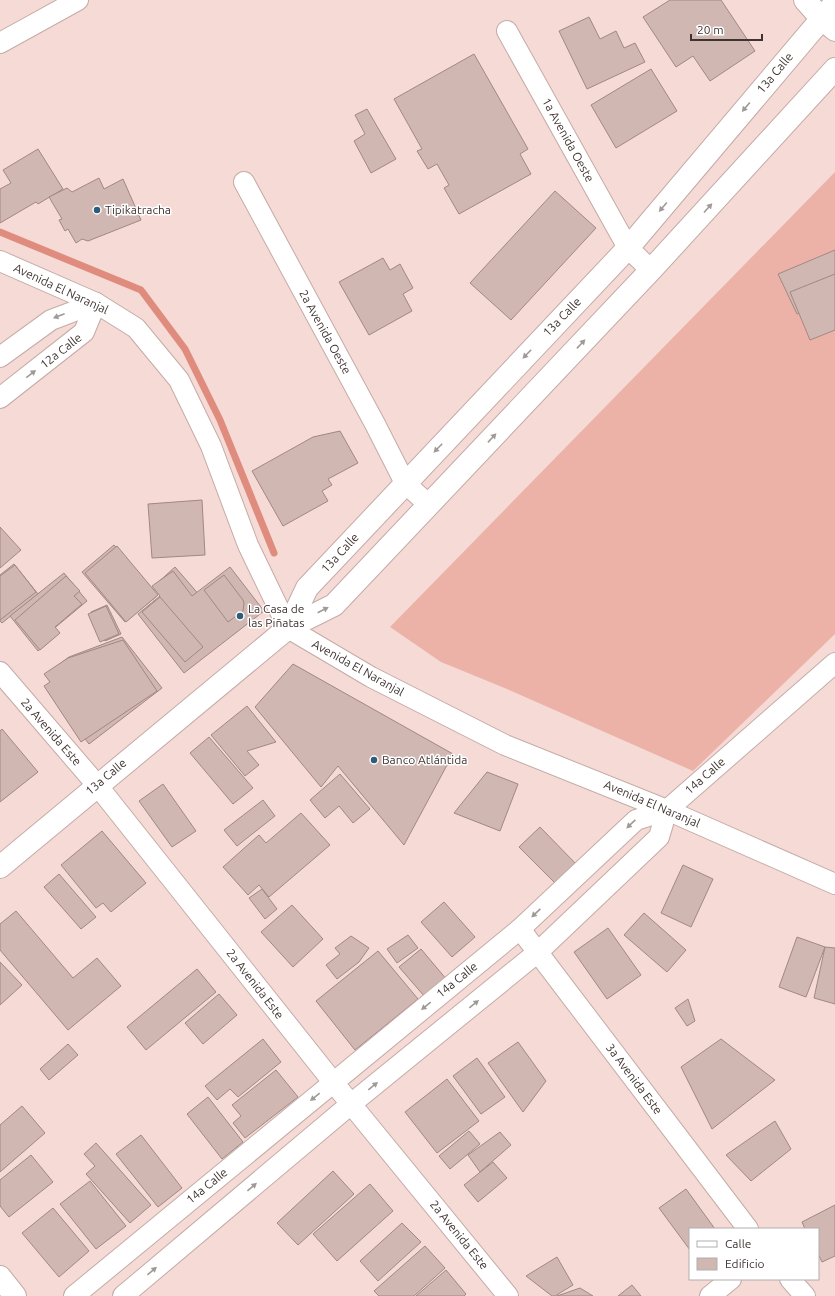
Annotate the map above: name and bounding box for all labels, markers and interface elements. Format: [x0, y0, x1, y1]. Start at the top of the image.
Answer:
scale bar [691, 16, 762, 42]
text: 20 m [697, 23, 724, 36]
street label: 13a Calle [754, 50, 795, 96]
street label: 1a Avenida Oeste [540, 96, 597, 184]
one-way arrow [742, 102, 751, 112]
one-way arrow [658, 201, 667, 212]
place label: Tipikatracha [105, 203, 171, 216]
one-way arrow [704, 203, 713, 213]
marker: Tipikatracha [92, 205, 102, 215]
street label: Avenida El Naranjal [12, 261, 111, 316]
street label: 2a Avenida Oeste [297, 288, 354, 376]
street label: 13a Calle [540, 295, 583, 339]
one-way arrow [53, 314, 65, 320]
street label: 12a Calle [37, 330, 84, 371]
one-way arrow [577, 339, 586, 349]
one-way arrow [523, 349, 532, 359]
one-way arrow [25, 370, 36, 379]
one-way arrow [487, 433, 497, 443]
one-way arrow [433, 443, 443, 453]
street label: 13a Calle [318, 530, 361, 575]
place label: La Casa de las Piñatas [248, 602, 304, 629]
one-way arrow [317, 607, 329, 614]
marker: La Casa de las Piñatas [235, 611, 245, 621]
street label: Avenida El Naranjal [310, 637, 406, 698]
street label: 2a Avenida Este [19, 695, 84, 768]
place label: Banco Atlántida [382, 753, 467, 766]
marker: Banco Atlántida [369, 755, 379, 765]
street label: 14a Calle [682, 755, 727, 797]
street label: 13a Calle [83, 756, 129, 797]
street label: Avenida El Naranjal [602, 777, 702, 830]
one-way arrow [626, 820, 636, 829]
one-way arrow [531, 909, 542, 918]
street label: 2a Avenida Este [224, 946, 287, 1021]
street label: 14a Calle [434, 959, 480, 1000]
one-way arrow [469, 1000, 480, 1009]
one-way arrow [421, 1001, 432, 1010]
street label: 3a Avenida Este [604, 1041, 665, 1116]
one-way arrow [368, 1081, 378, 1090]
one-way arrow [309, 1093, 320, 1102]
street label: 14a Calle [184, 1165, 230, 1206]
one-way arrow [246, 1183, 257, 1192]
street label: 2a Avenida Este [428, 1198, 491, 1272]
legend [689, 1228, 819, 1280]
text: Calle [725, 1237, 751, 1250]
text: Edificio [725, 1257, 765, 1270]
one-way arrow [147, 1266, 158, 1275]

